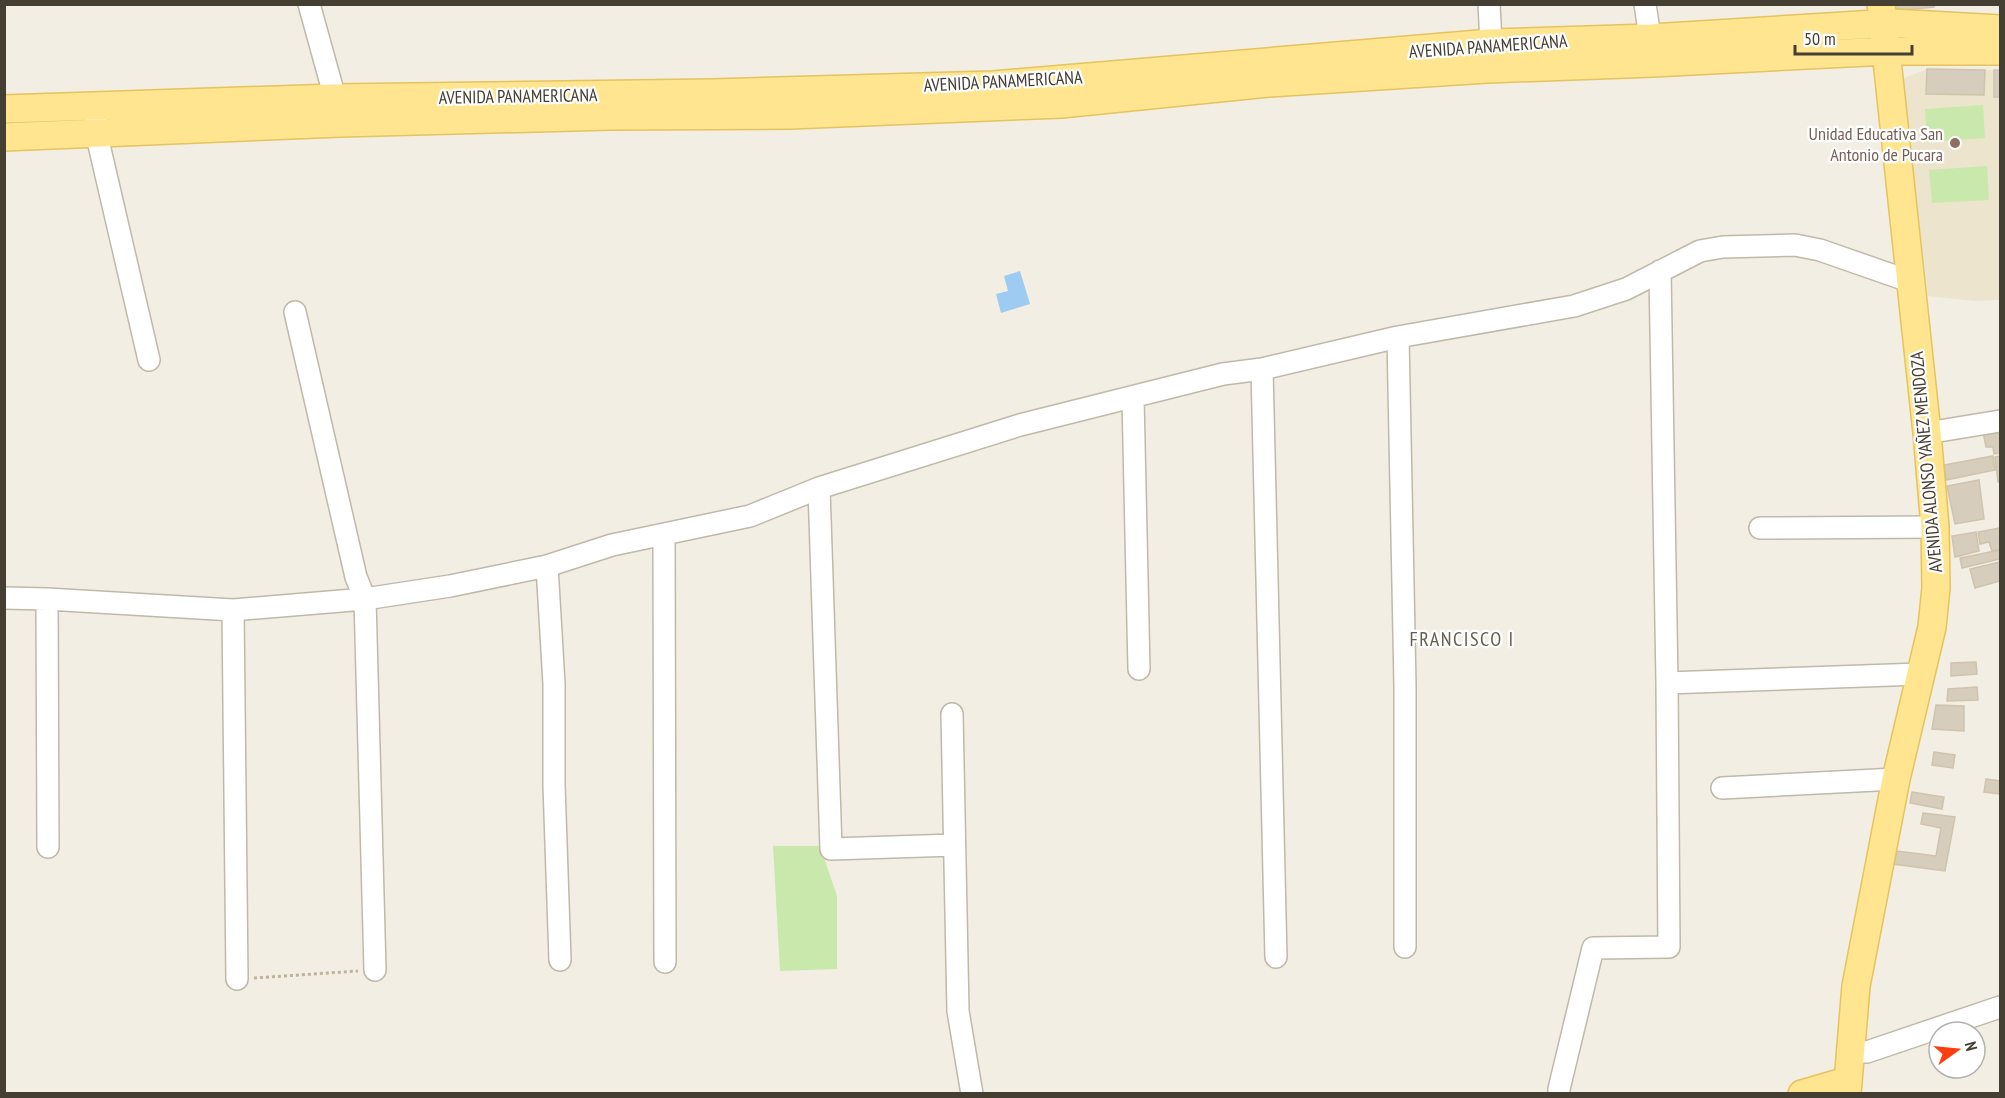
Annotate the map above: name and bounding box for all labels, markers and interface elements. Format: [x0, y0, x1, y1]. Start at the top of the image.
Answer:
scale bar [1795, 18, 1912, 56]
text: 50 m [1804, 27, 1836, 50]
street label: AVENIDA PANAMERICANA [1408, 29, 1569, 63]
street label: AVENIDA PANAMERICANA [923, 65, 1083, 97]
street label: AVENIDA PANAMERICANA [438, 83, 598, 109]
place label: Unidad Educativa San Antonio de Pucara [1809, 122, 1943, 166]
marker: Unidad Educativa San Antonio de Pucara [1948, 136, 1962, 150]
street label: AVENIDA ALONSO YAÑEZ MENDOZA [1905, 350, 1947, 573]
district label: FRANCISCO I [1409, 626, 1515, 652]
north arrow [1927, 1020, 1987, 1080]
text: N [1961, 1039, 1982, 1053]

